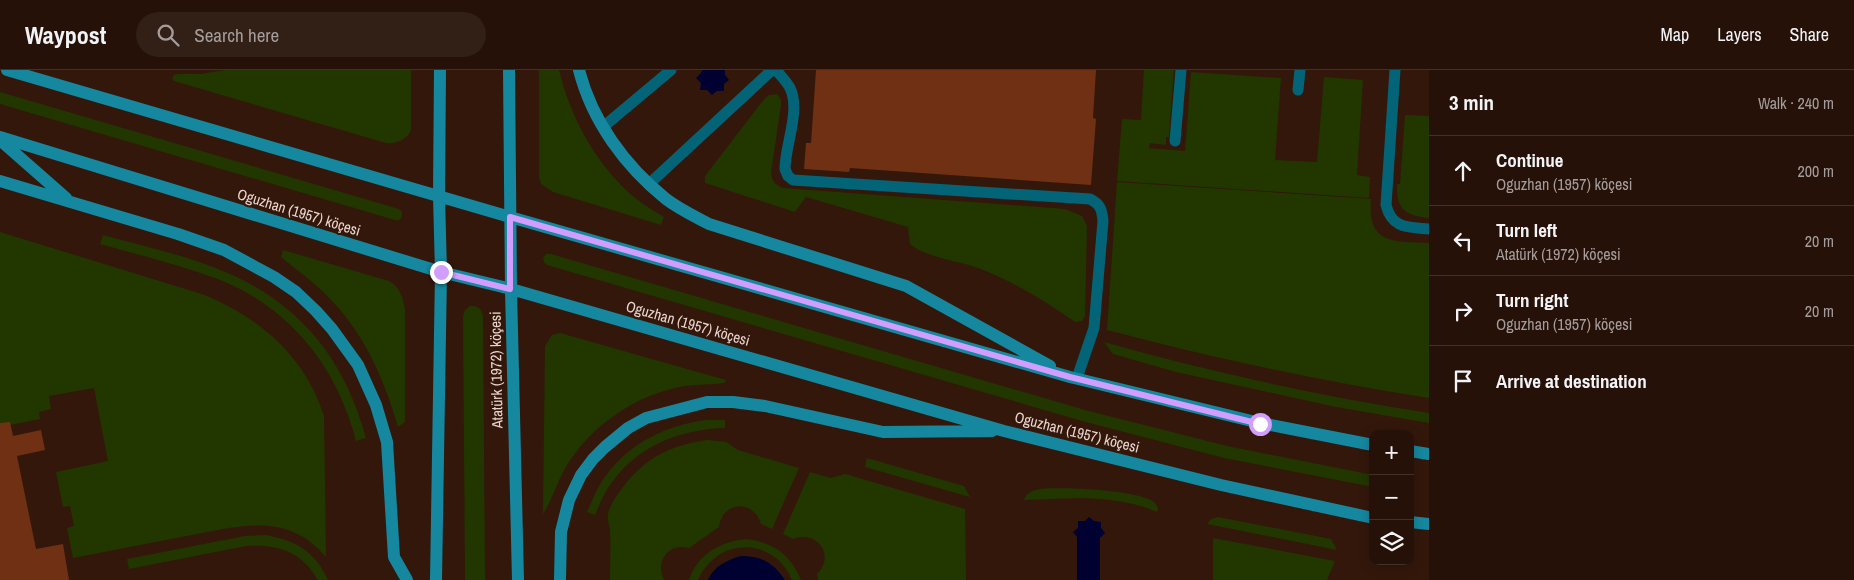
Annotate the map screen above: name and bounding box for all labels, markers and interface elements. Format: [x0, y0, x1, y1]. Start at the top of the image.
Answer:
search box [136, 12, 486, 57]
text: Waypost [25, 19, 106, 51]
icon: search [154, 21, 182, 49]
text: Search here [194, 22, 279, 48]
text: Map [1661, 22, 1689, 47]
text: Layers [1717, 22, 1762, 47]
text: Share [1790, 22, 1829, 47]
text: 3 min [1449, 88, 1494, 117]
text: Walk · 240 m [1758, 92, 1834, 114]
text: Continue [1496, 147, 1564, 173]
icon: ahead [1449, 157, 1477, 185]
text: 200 m [1798, 160, 1834, 182]
text: Oguzhan (1957) köçesi [1496, 173, 1632, 195]
street label: Oguzhan (1957) köçesi [235, 183, 363, 241]
text: Turn left [1496, 217, 1557, 243]
icon: left [1449, 227, 1477, 255]
text: 20 m [1805, 230, 1834, 252]
text: Atatürk (1972) köçesi [1496, 243, 1621, 265]
route end [430, 261, 453, 284]
text: Turn right [1496, 287, 1568, 313]
street label: Oguzhan (1957) köçesi [624, 295, 752, 351]
icon: right [1449, 297, 1477, 325]
text: 20 m [1805, 300, 1834, 322]
street label: Atatürk (1972) köçesi [484, 311, 508, 430]
text: Oguzhan (1957) köçesi [1496, 313, 1632, 335]
icon: arrive [1449, 367, 1477, 395]
text: Arrive at destination [1496, 368, 1647, 394]
street label: Oguzhan (1957) köçesi [1012, 406, 1142, 458]
route start [1249, 413, 1272, 436]
map controls [1369, 430, 1414, 565]
button: + [1369, 430, 1414, 475]
button: − [1369, 475, 1414, 520]
button: layers [1369, 520, 1414, 565]

